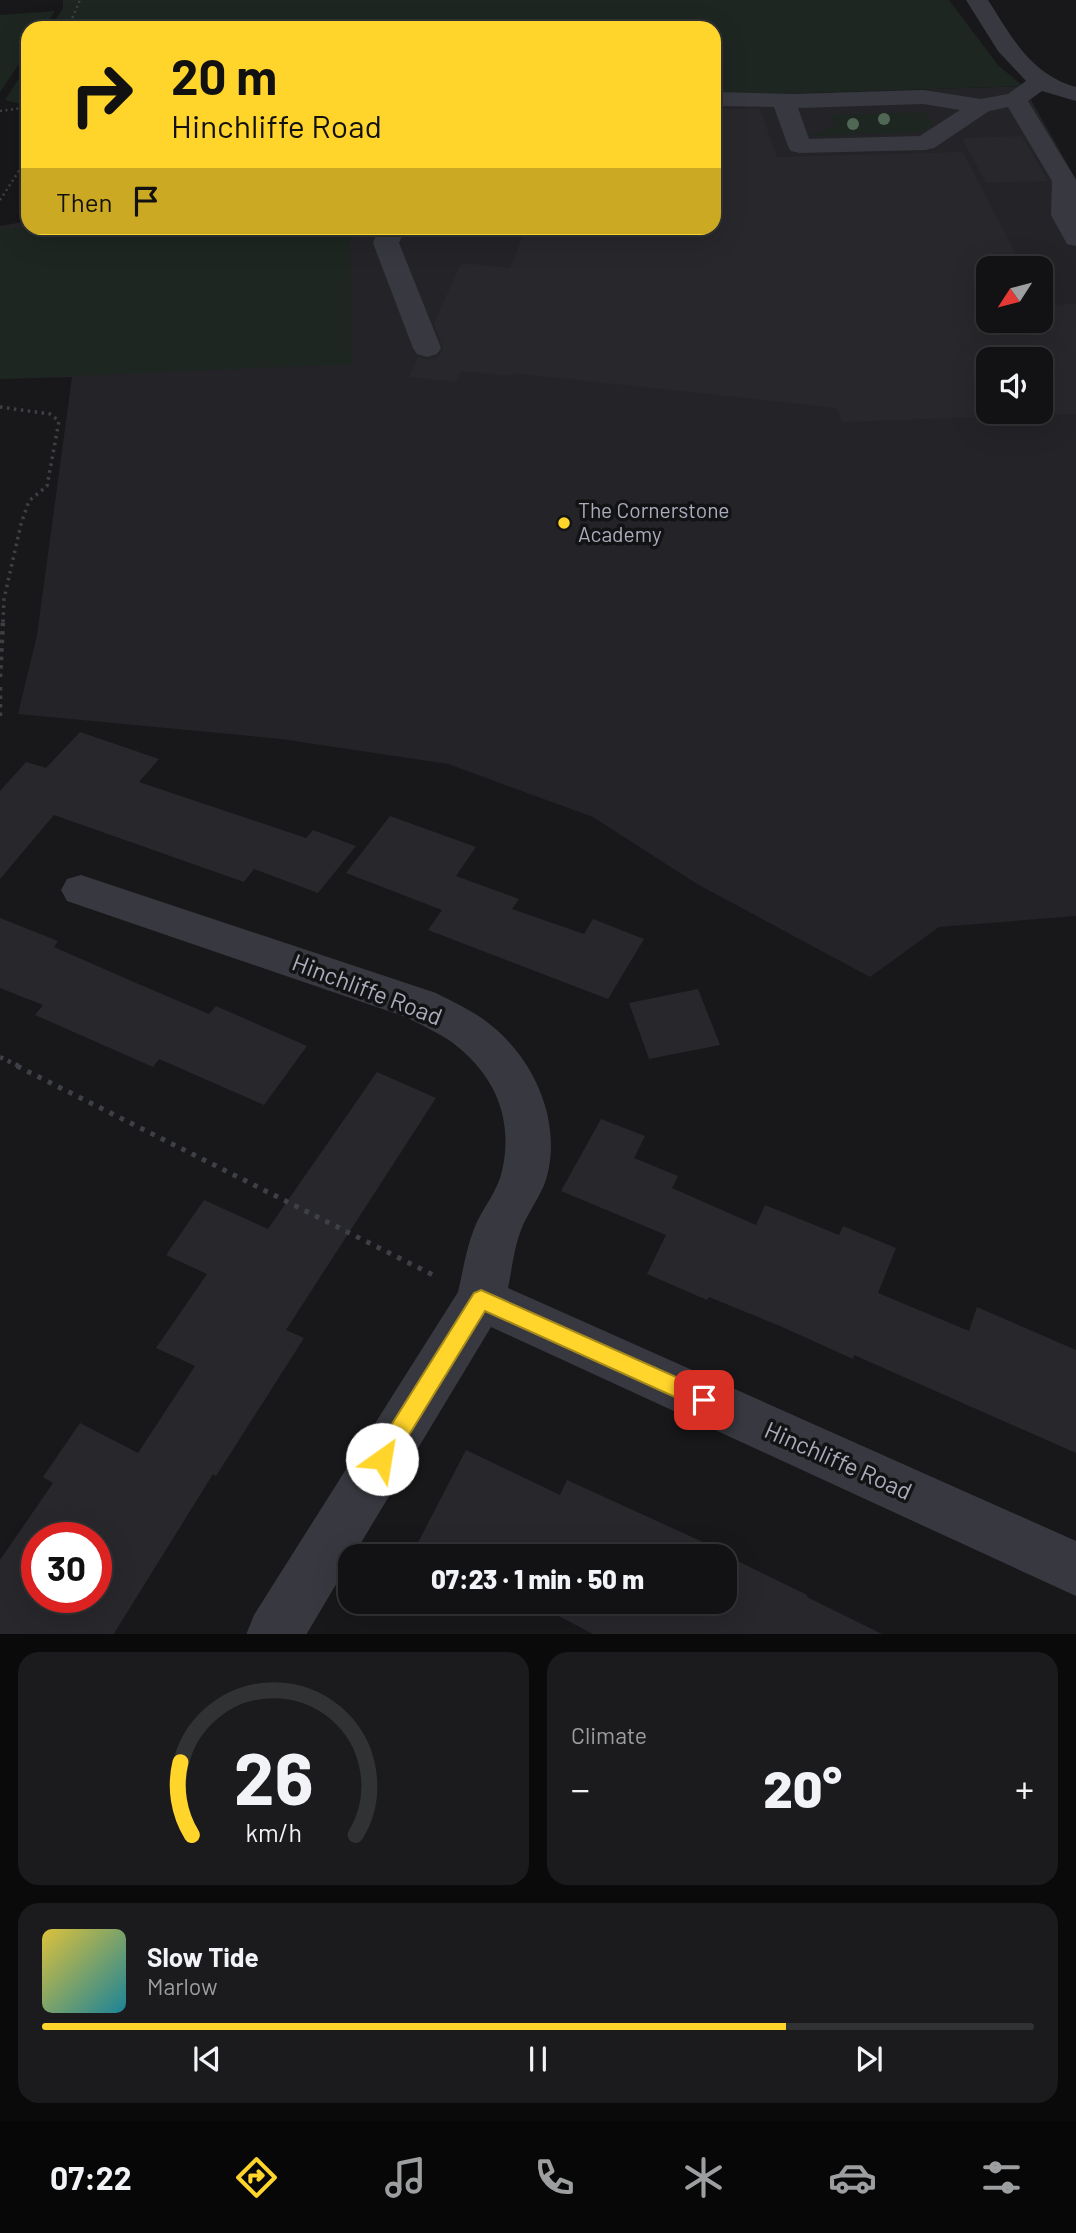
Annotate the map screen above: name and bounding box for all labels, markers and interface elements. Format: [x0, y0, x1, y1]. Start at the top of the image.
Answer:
text: 20 m [171, 46, 277, 105]
icon: right [56, 49, 147, 140]
text: Hinchliffe Road [171, 106, 382, 144]
icon: arrive [127, 182, 165, 220]
text: Then [56, 186, 113, 217]
north arrow [976, 256, 1054, 332]
map controls [976, 256, 1053, 424]
button: sound [976, 347, 1053, 424]
place label: The Cornerstone Academy [578, 497, 730, 546]
marker: The Cornerstone Academy [556, 515, 572, 531]
street label: Hinchliffe Road [288, 947, 447, 1030]
pin [674, 1370, 734, 1430]
icon: arrive [685, 1381, 723, 1419]
street label: Hinchliffe Road [760, 1414, 917, 1505]
position arrow [345, 1422, 419, 1496]
speed limit sign: 30 [21, 1522, 112, 1613]
text: 07:23 · 1 min · 50 m [431, 1563, 644, 1594]
text: Climate [571, 1721, 647, 1749]
text: 26 [234, 1732, 313, 1820]
text: 20° [763, 1756, 842, 1818]
text: − [571, 1765, 590, 1811]
text: + [1015, 1765, 1034, 1811]
text: km/h [245, 1816, 302, 1846]
text: Slow Tide [147, 1941, 259, 1972]
text: Marlow [147, 1972, 218, 2000]
icon: previous [188, 2040, 226, 2078]
icon: pause [519, 2040, 557, 2078]
icon: next [850, 2040, 888, 2078]
icon: directions [232, 2153, 281, 2202]
icon: music [381, 2153, 430, 2202]
icon: phone [530, 2153, 579, 2202]
icon: climate [679, 2153, 728, 2202]
icon: car [828, 2153, 877, 2202]
icon: filters [977, 2153, 1026, 2202]
text: 07:22 [50, 2158, 132, 2196]

